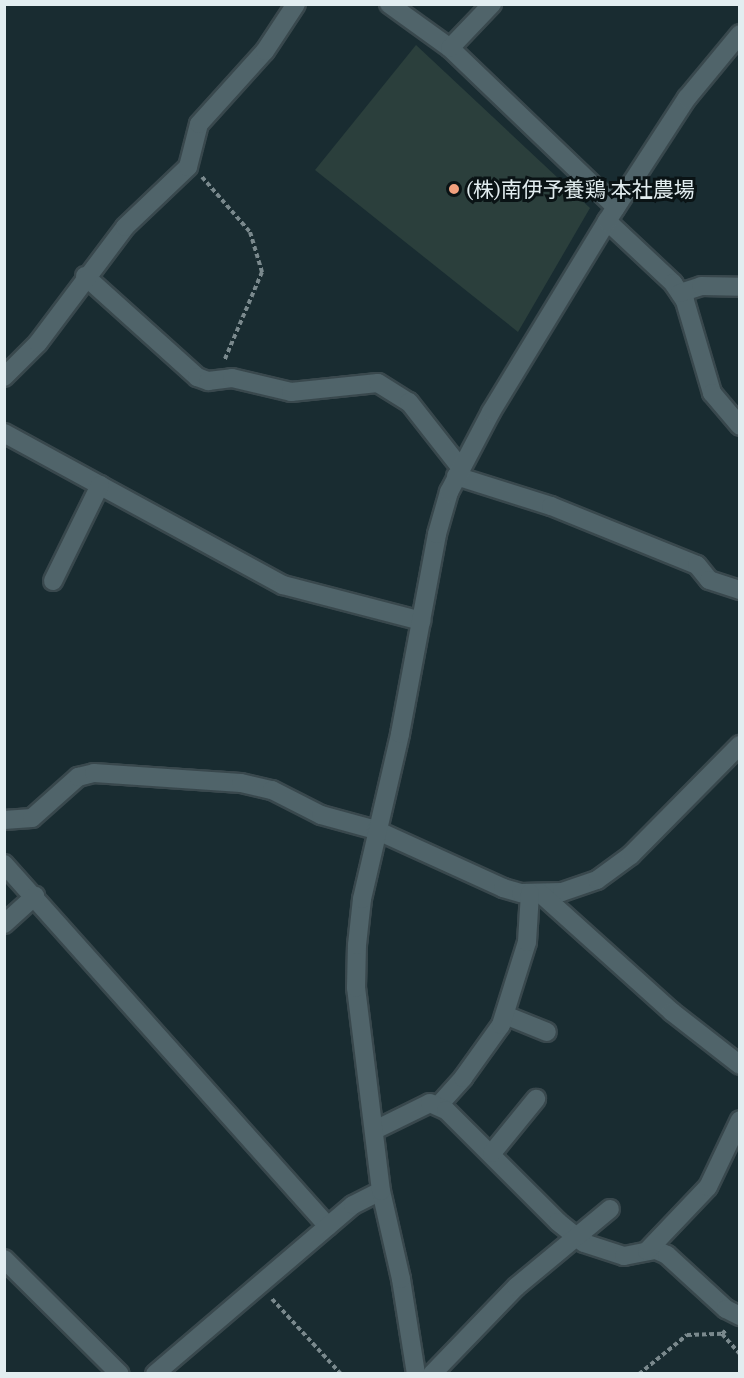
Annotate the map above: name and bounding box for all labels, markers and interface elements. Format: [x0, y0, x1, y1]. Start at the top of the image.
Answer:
place label: (株)南伊予養鶏 本社農場 [466, 176, 695, 202]
marker: (株)南伊予養鶏 本社農場 [447, 182, 461, 196]

